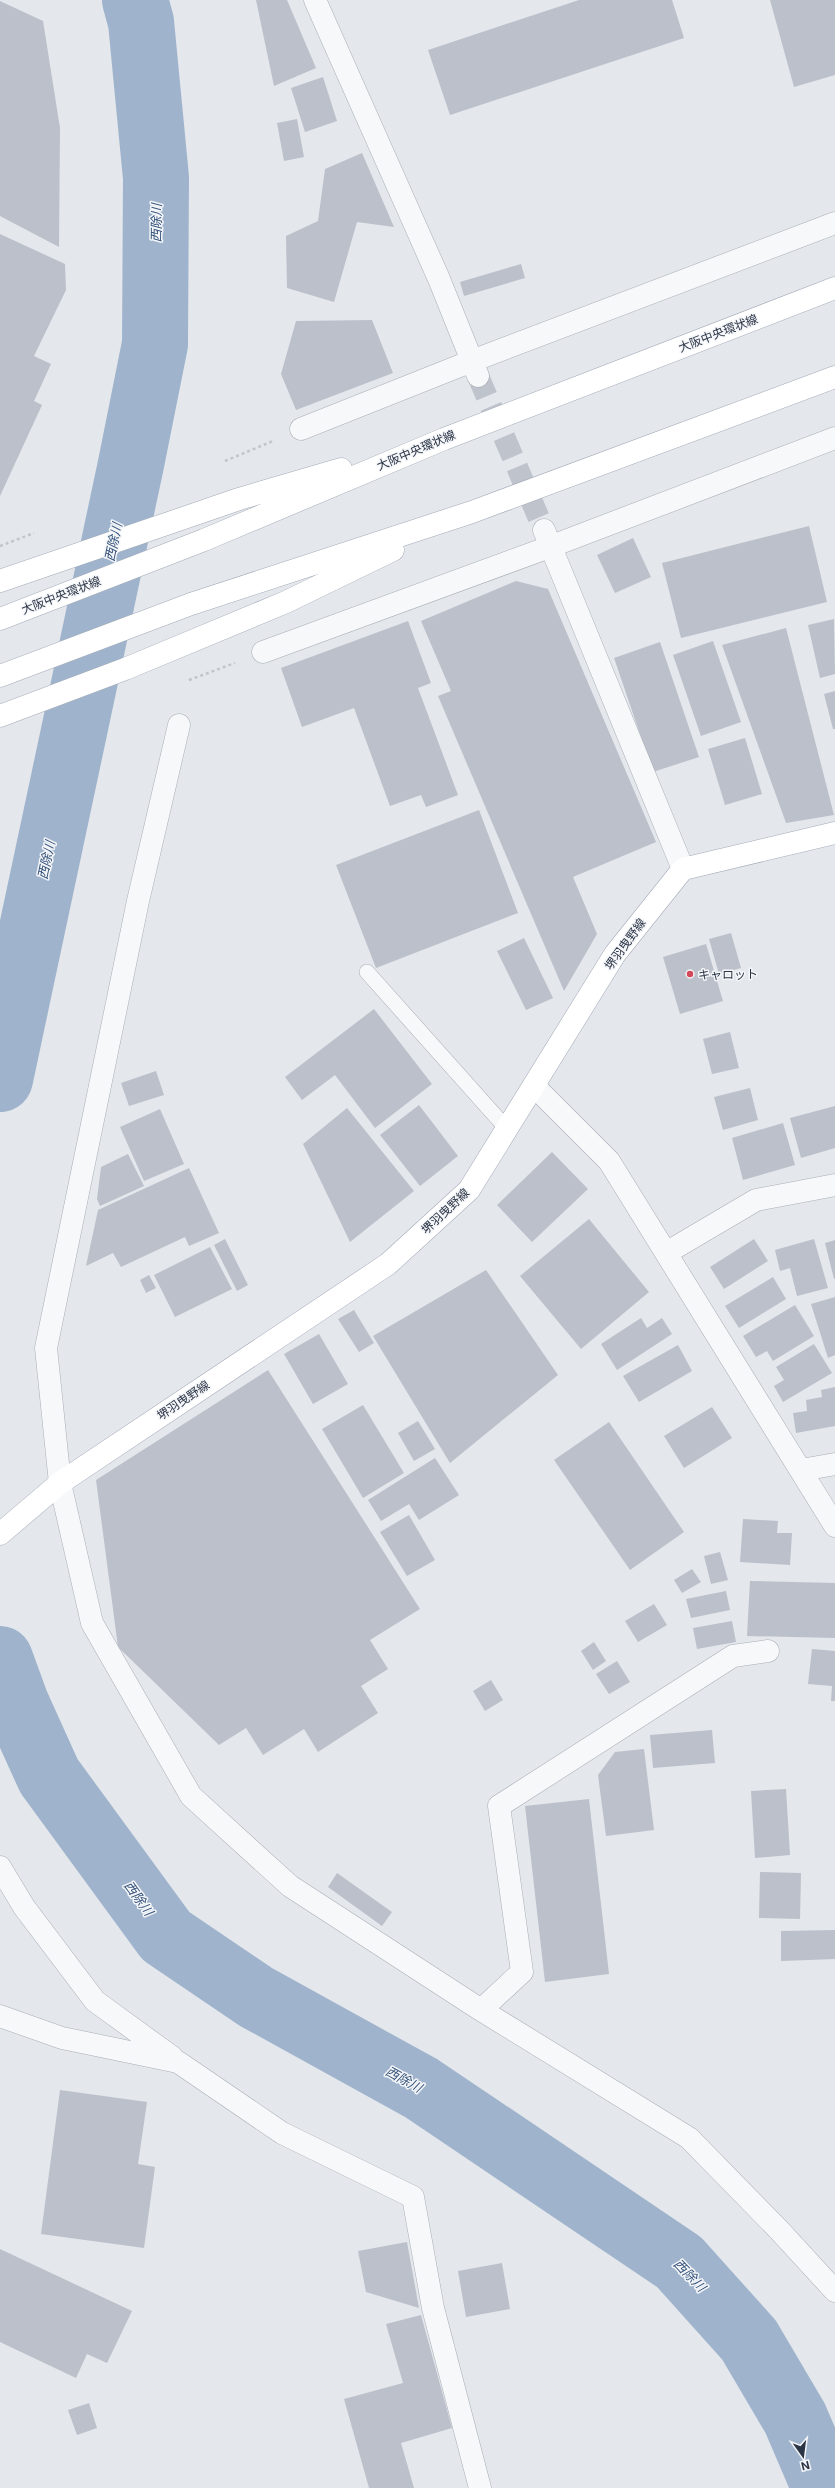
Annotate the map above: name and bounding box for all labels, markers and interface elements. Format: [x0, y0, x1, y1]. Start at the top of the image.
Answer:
water label: 西除川 [148, 201, 164, 243]
street label: 大阪中央環状線 [676, 311, 760, 355]
street label: 大阪中央環状線 [374, 427, 458, 473]
water label: 西除川 [101, 519, 125, 563]
street label: 大阪中央環状線 [19, 573, 103, 617]
water label: 西除川 [34, 837, 58, 881]
street label: 堺羽曳野線 [601, 915, 649, 973]
place label: キャロット [698, 967, 758, 982]
marker: キャロット [685, 969, 695, 979]
street label: 堺羽曳野線 [418, 1185, 472, 1237]
street label: 堺羽曳野線 [154, 1377, 212, 1423]
water label: 西除川 [121, 1878, 158, 1920]
water label: 西除川 [383, 2063, 427, 2096]
water label: 西除川 [671, 2255, 711, 2296]
north arrow [783, 2436, 823, 2476]
text: N [800, 2458, 811, 2474]

